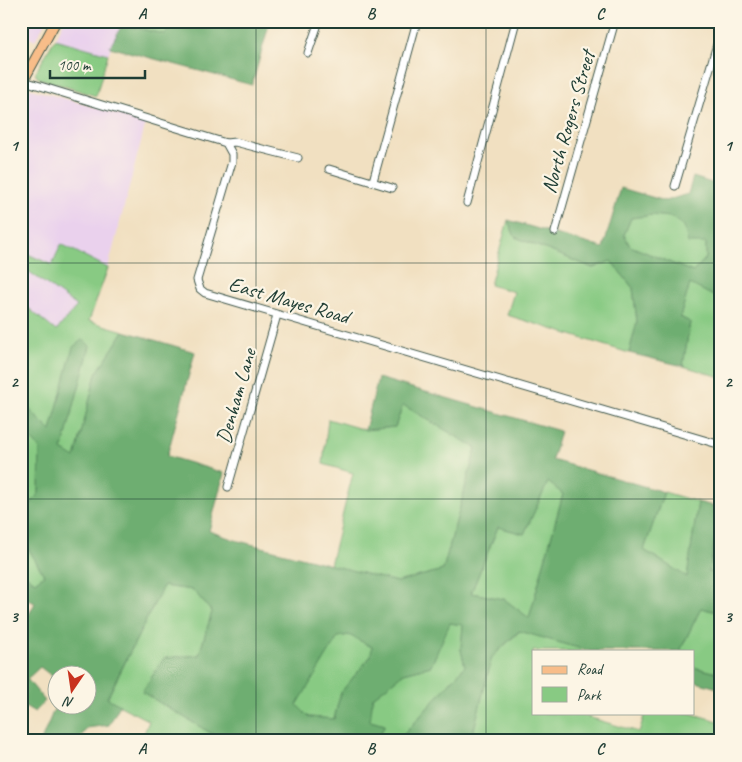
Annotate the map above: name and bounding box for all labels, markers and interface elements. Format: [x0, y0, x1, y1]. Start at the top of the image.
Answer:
text: A [138, 4, 148, 24]
text: B [367, 4, 377, 24]
text: C [596, 4, 606, 24]
street label: North Rogers Street [535, 45, 602, 196]
scale bar [50, 48, 145, 80]
text: 100 m [58, 56, 92, 75]
text: 1 [10, 136, 19, 156]
text: 1 [724, 136, 733, 156]
street label: East Mayes Road [226, 270, 356, 331]
street label: Denham Lane [210, 344, 262, 446]
text: 2 [10, 372, 19, 392]
text: 2 [724, 372, 733, 392]
text: 3 [10, 607, 19, 627]
text: 3 [724, 607, 733, 627]
legend [532, 650, 694, 714]
text: Road [577, 660, 604, 679]
north arrow [48, 664, 98, 714]
text: Park [577, 686, 602, 705]
text: N [61, 692, 75, 711]
text: A [138, 739, 148, 759]
text: B [367, 739, 377, 759]
text: C [596, 739, 606, 759]

